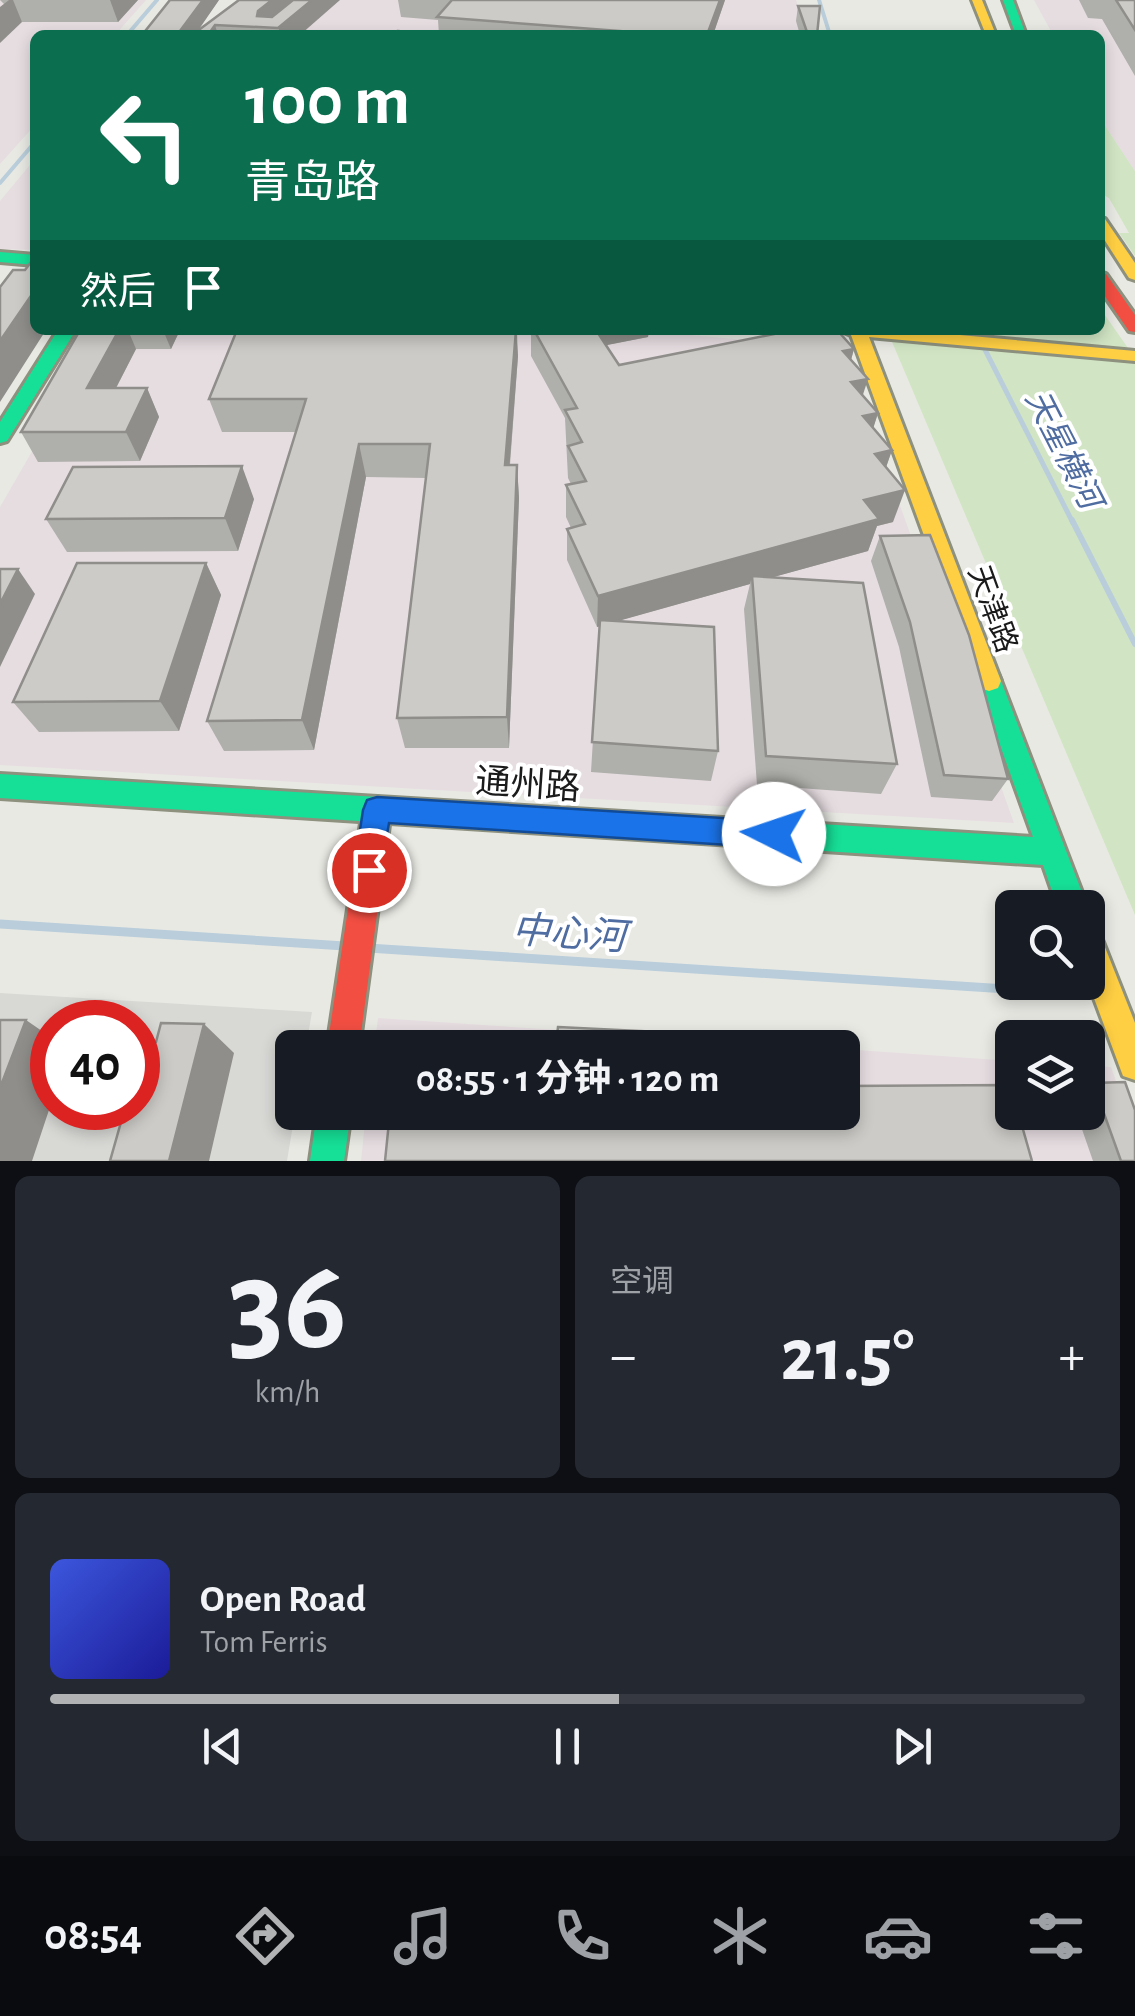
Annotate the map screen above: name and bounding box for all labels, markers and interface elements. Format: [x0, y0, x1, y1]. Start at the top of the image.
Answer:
text: 100 m [245, 67, 410, 137]
icon: left [80, 70, 210, 200]
text: 青岛路 [245, 161, 380, 206]
icon: arrive [176, 260, 231, 315]
text: 然后 [80, 274, 156, 312]
water label: 天星横河 [1020, 385, 1110, 519]
street label: 天津路 [963, 561, 1023, 657]
street label: 通州路 [474, 762, 582, 807]
position arrow [722, 782, 826, 886]
pin [327, 828, 412, 913]
icon: arrive [342, 843, 397, 898]
map controls [995, 890, 1105, 1130]
button: search [995, 890, 1105, 1000]
water label: 中心河 [511, 910, 634, 958]
speed limit sign: 40 [30, 1000, 160, 1130]
button: layers [995, 1020, 1105, 1130]
text: 08:55 · 1 分钟 · 120 m [416, 1061, 719, 1099]
text: 36 [228, 1243, 347, 1373]
text: 空调 [610, 1266, 674, 1298]
text: 21.5° [781, 1319, 914, 1394]
text: − [610, 1329, 636, 1384]
text: + [1059, 1329, 1085, 1384]
text: km/h [254, 1376, 321, 1408]
text: Open Road [200, 1581, 366, 1619]
text: Tom Ferris [200, 1626, 328, 1658]
icon: previous [195, 1719, 250, 1774]
icon: pause [540, 1719, 595, 1774]
icon: next [885, 1719, 940, 1774]
icon: directions [230, 1901, 300, 1971]
icon: music [388, 1901, 458, 1971]
icon: phone [547, 1901, 617, 1971]
icon: climate [705, 1901, 775, 1971]
icon: car [863, 1901, 933, 1971]
icon: filters [1021, 1901, 1091, 1971]
text: 08:54 [44, 1913, 142, 1958]

